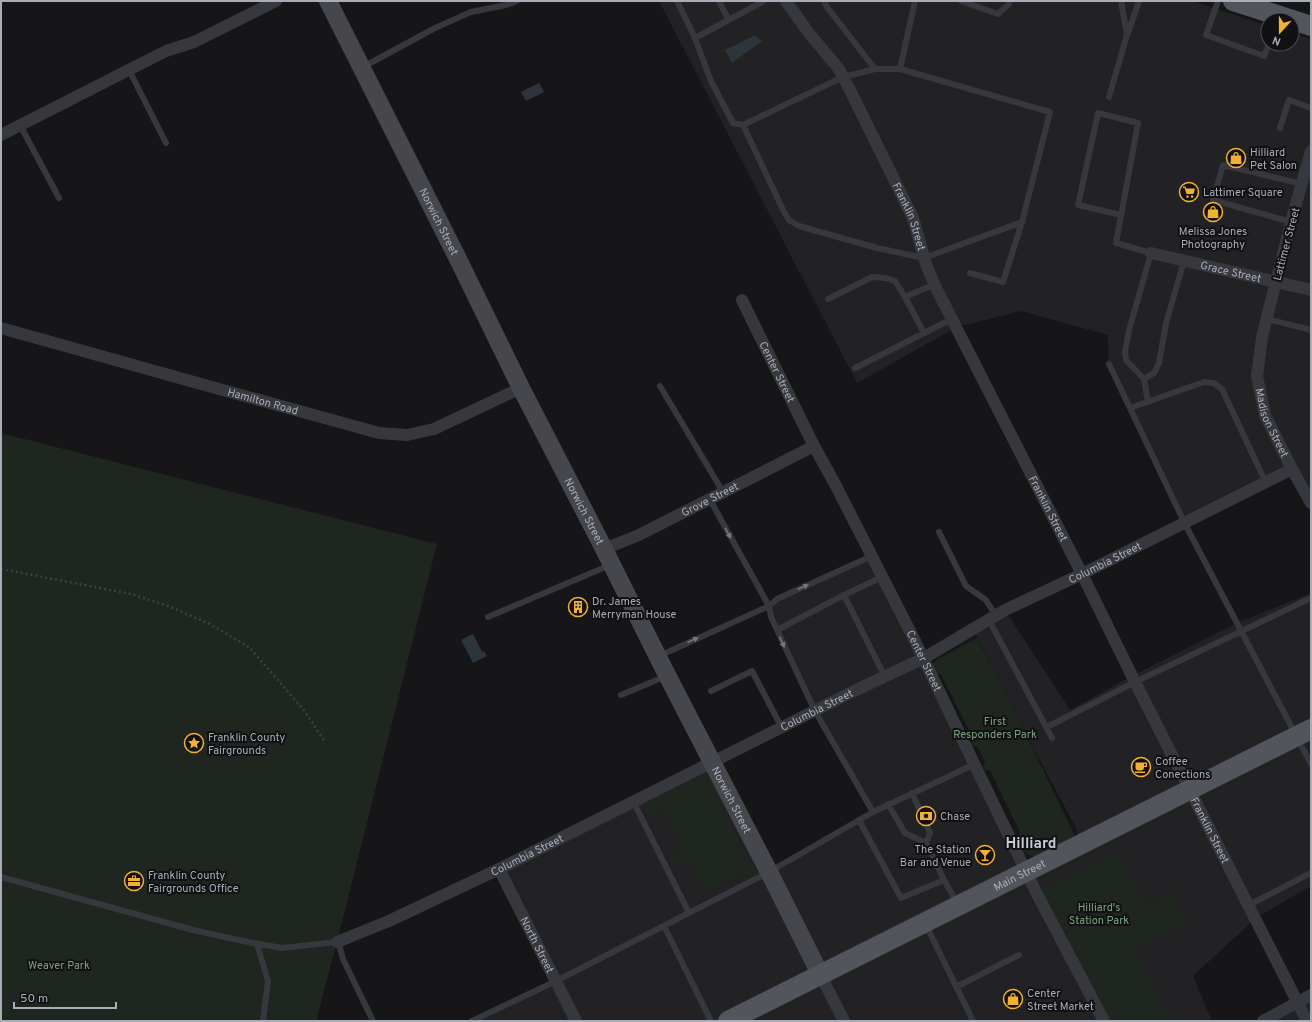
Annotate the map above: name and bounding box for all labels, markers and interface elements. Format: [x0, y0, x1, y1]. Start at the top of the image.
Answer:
north arrow [1260, 12, 1300, 52]
text: N [1271, 32, 1283, 48]
place label: Hilliard Pet Salon [1250, 146, 1297, 173]
shop icon: Hilliard Pet Salon [1225, 147, 1247, 169]
street label: Franklin Street [889, 181, 928, 252]
supermarket icon: Lattimer Square [1178, 181, 1200, 203]
street label: Norwich Street [415, 186, 461, 258]
place label: Lattimer Square [1203, 186, 1283, 200]
shop icon: Melissa Jones Photography [1202, 201, 1224, 223]
street label: Lattimer Street [1270, 206, 1303, 282]
place label: Melissa Jones Photography [1179, 225, 1247, 252]
street label: Grace Street [1199, 259, 1262, 286]
street label: Center Street [755, 339, 797, 405]
street label: Hamilton Road [226, 386, 300, 418]
street label: Madison Street [1252, 387, 1291, 460]
street label: Franklin Street [1025, 474, 1070, 544]
street label: Norwich Street [561, 476, 607, 547]
street label: Grove Street [679, 480, 741, 520]
one-way arrow [725, 527, 732, 538]
street label: Columbia Street [1067, 539, 1144, 587]
one-way arrow [797, 584, 809, 590]
place label: Dr. James Merryman House [592, 595, 677, 622]
building icon: Dr. James Merryman House [567, 596, 589, 618]
street label: Center Street [903, 628, 944, 694]
one-way arrow [779, 636, 785, 648]
one-way arrow [688, 637, 699, 643]
street label: Columbia Street [778, 687, 856, 735]
park label: First Responders Park [953, 715, 1037, 742]
place label: Franklin County Fairgrounds [208, 731, 285, 758]
place icon: Franklin County Fairgrounds [183, 732, 205, 754]
place label: Coffee Conections [1155, 755, 1210, 782]
cafe icon: Coffee Conections [1130, 756, 1152, 778]
street label: Norwich Street [708, 764, 754, 836]
street label: Franklin Street [1187, 795, 1232, 866]
bank icon: Chase [915, 805, 937, 827]
place label: Chase [940, 810, 970, 824]
street label: Columbia Street [489, 832, 566, 880]
district label: Hilliard [1006, 835, 1057, 854]
place label: The Station Bar and Venue [900, 843, 971, 870]
bar icon: The Station Bar and Venue [974, 844, 996, 866]
street label: Main Street [992, 857, 1048, 895]
place label: Franklin County Fairgrounds Office [148, 869, 239, 896]
office icon: Franklin County Fairgrounds Office [123, 870, 145, 892]
park label: Hilliard's Station Park [1069, 901, 1129, 928]
street label: North Street [516, 915, 557, 976]
park label: Weaver Park [28, 959, 90, 973]
scale bar [14, 984, 116, 1010]
place label: Center Street Market [1027, 987, 1094, 1014]
shop icon: Center Street Market [1002, 988, 1024, 1010]
text: 50 m [20, 991, 48, 1007]

